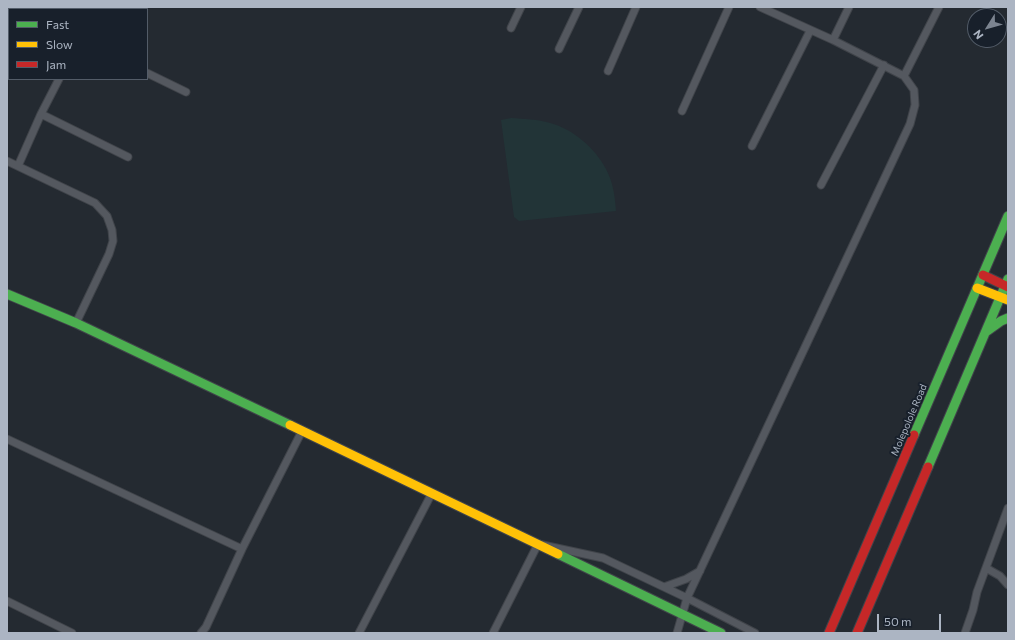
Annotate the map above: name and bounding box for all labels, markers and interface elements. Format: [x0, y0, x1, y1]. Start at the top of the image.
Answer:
legend [8, 8, 148, 80]
north arrow [967, 8, 1007, 48]
text: Fast [46, 17, 69, 31]
text: N [970, 28, 985, 42]
text: Slow [46, 37, 73, 51]
text: Jam [46, 57, 66, 71]
street label: Molepolole Road [888, 382, 930, 458]
scale bar [879, 606, 943, 632]
text: 50 m [884, 614, 912, 628]

